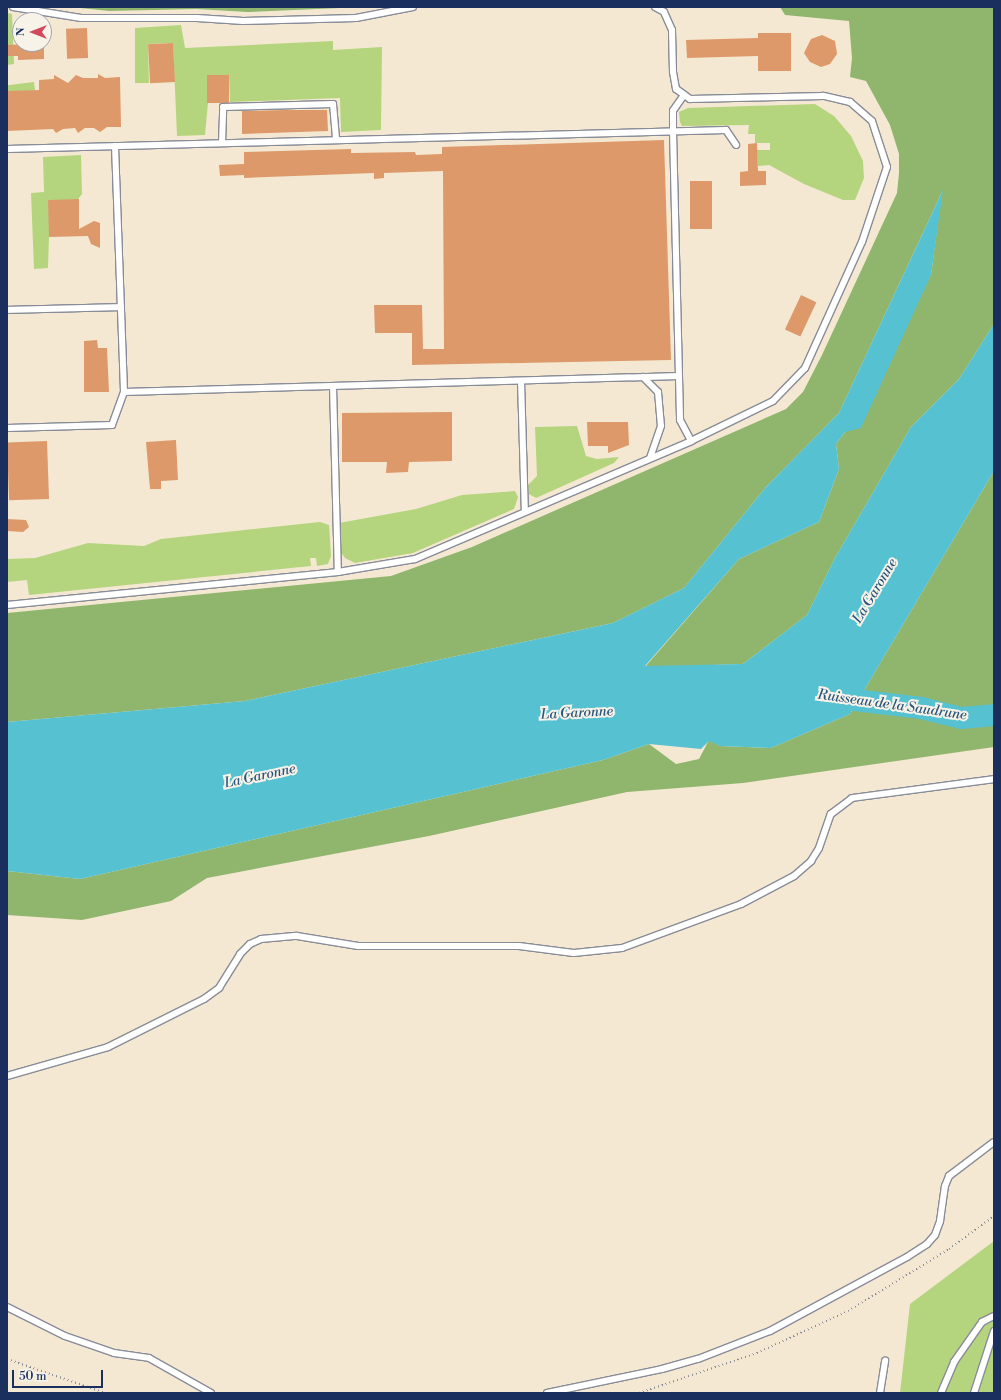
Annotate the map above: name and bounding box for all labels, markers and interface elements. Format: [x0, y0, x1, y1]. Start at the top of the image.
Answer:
north arrow [12, 12, 52, 52]
text: N [14, 28, 28, 36]
water label: La Garonne [849, 556, 901, 626]
water label: Ruisseau de la Saudrune [816, 686, 968, 724]
water label: La Garonne [540, 703, 614, 723]
water label: La Garonne [223, 760, 297, 792]
scale bar [14, 1362, 105, 1388]
text: 50 m [19, 1369, 47, 1384]

